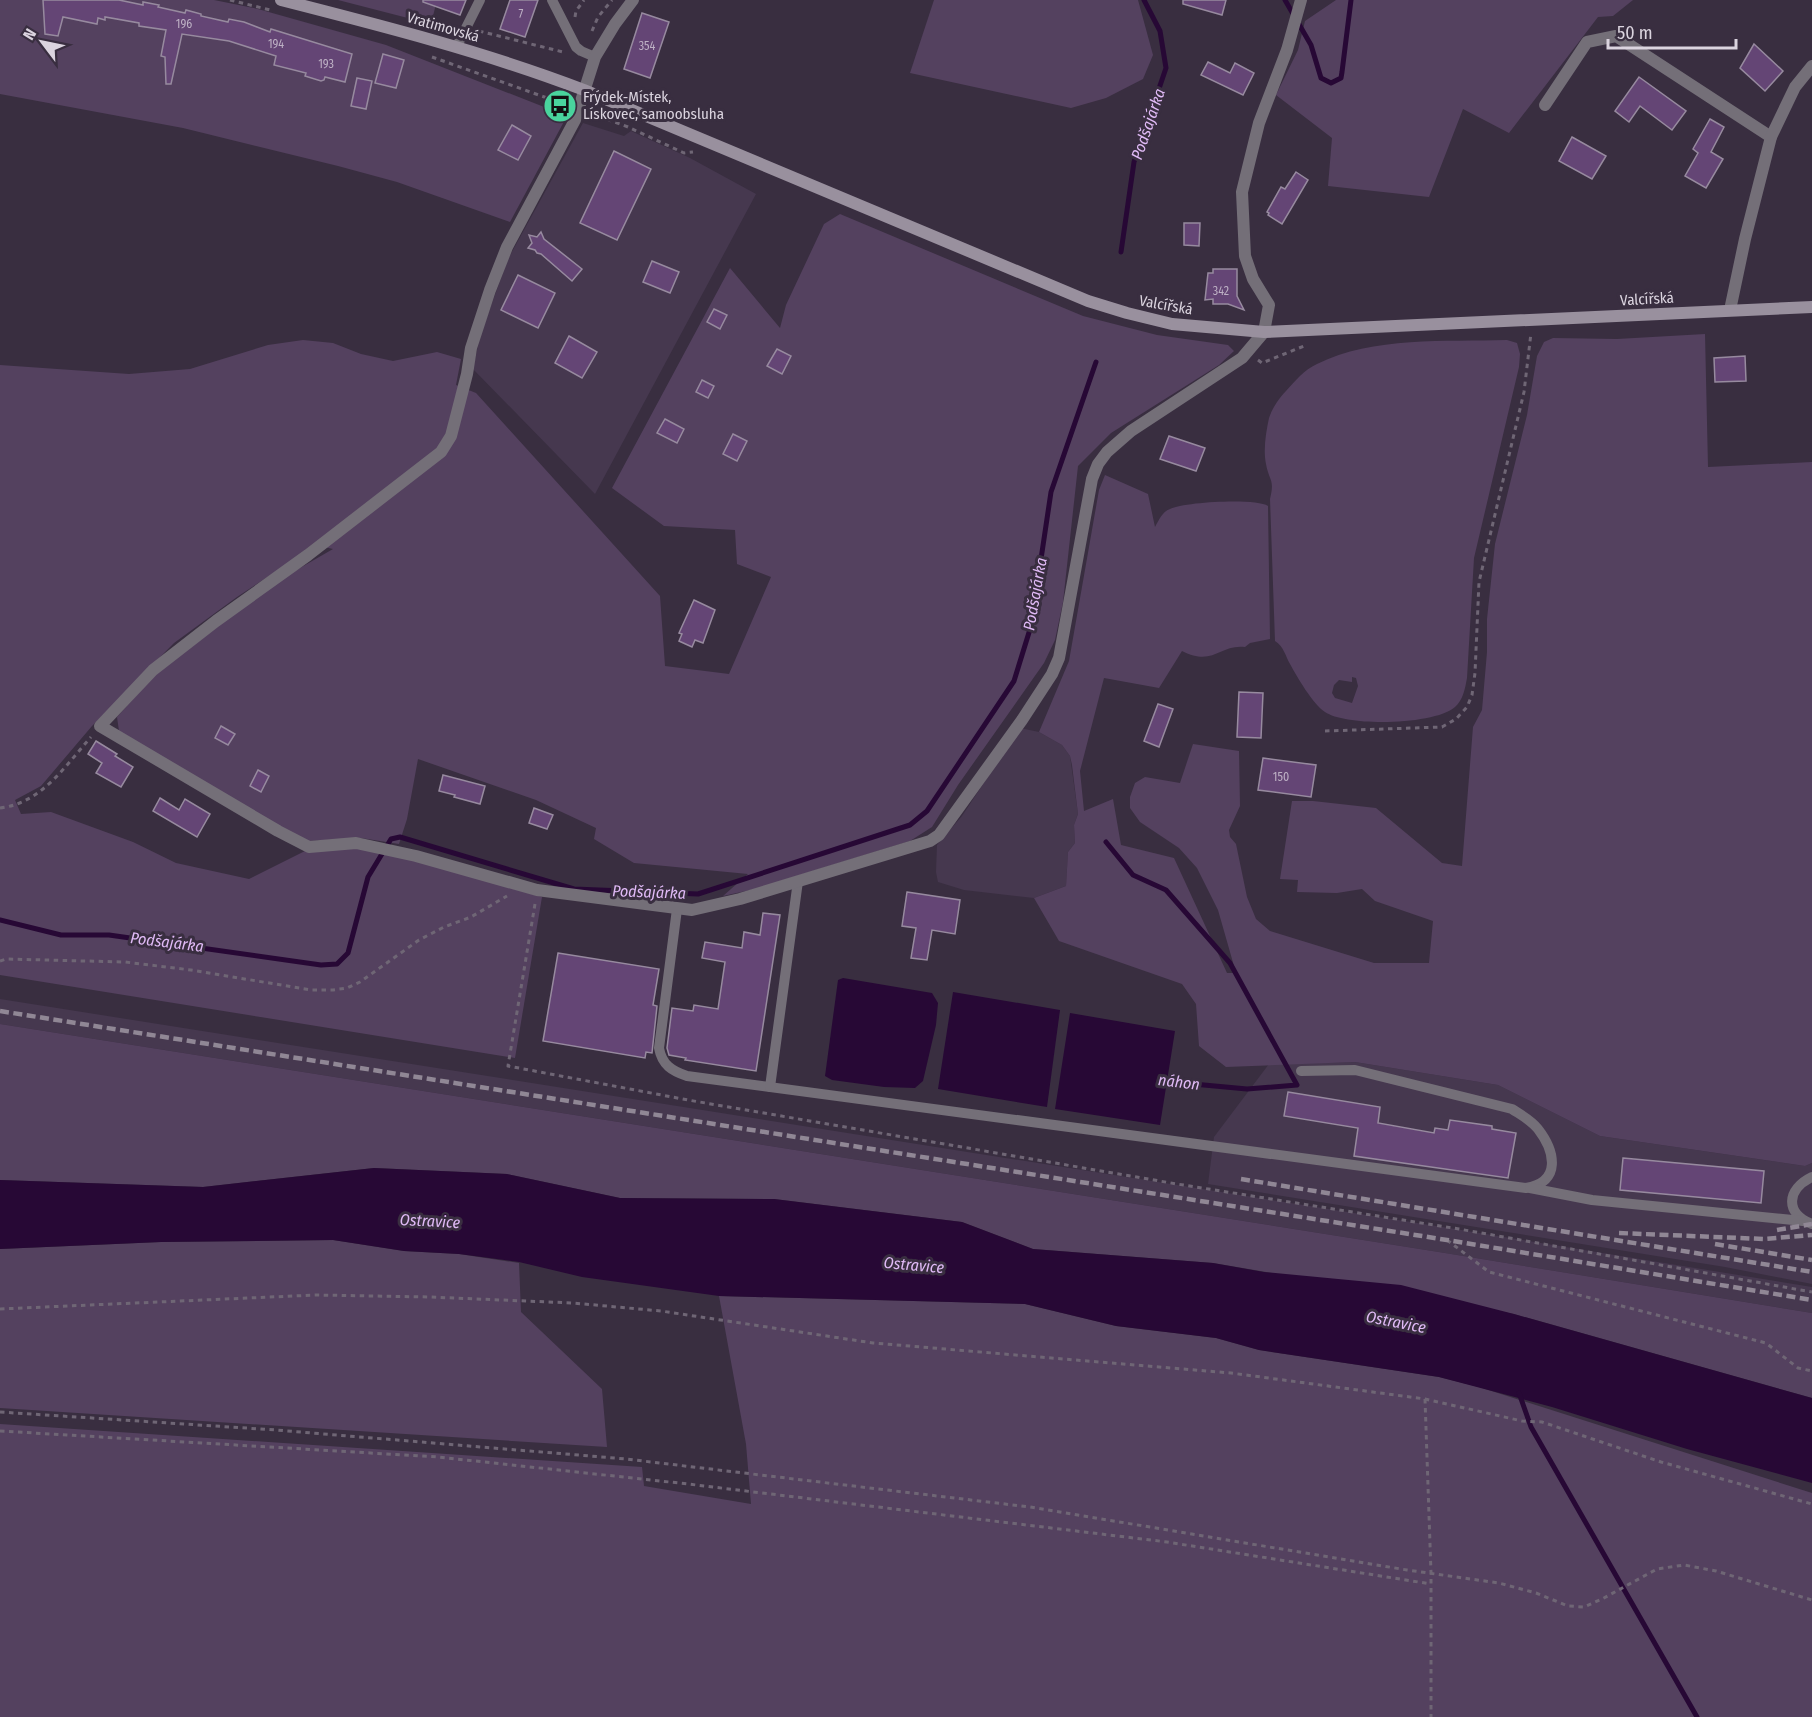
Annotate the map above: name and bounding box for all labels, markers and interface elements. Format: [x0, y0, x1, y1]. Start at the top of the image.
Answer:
house number: 7 [519, 7, 524, 21]
street label: Vratimovská [405, 8, 481, 46]
north arrow [12, 12, 72, 72]
scale bar [1608, 12, 1736, 50]
house number: 196 [176, 17, 192, 31]
text: 50 m [1617, 22, 1653, 44]
text: N [19, 25, 40, 43]
house number: 194 [268, 37, 284, 51]
house number: 354 [639, 39, 656, 53]
house number: 193 [318, 57, 334, 71]
water label: Podšajárka [1127, 86, 1169, 162]
bus stop icon: Frýdek-Místek, Lískovec, samoobsluha [542, 88, 578, 124]
place label: Frýdek-Místek, Lískovec, samoobsluha [583, 88, 724, 123]
house number: 342 [1213, 284, 1229, 298]
street label: Valcířská [1620, 289, 1674, 309]
street label: Valcířská [1138, 291, 1194, 319]
water label: Podšajárka [1019, 556, 1051, 632]
house number: 150 [1273, 770, 1289, 784]
water label: Podšajárka [612, 881, 686, 903]
water label: Podšajárka [129, 928, 205, 956]
water label: náhon [1157, 1070, 1201, 1094]
water label: Ostravice [399, 1210, 461, 1232]
water label: Ostravice [883, 1253, 945, 1277]
water label: Ostravice [1364, 1307, 1428, 1337]

